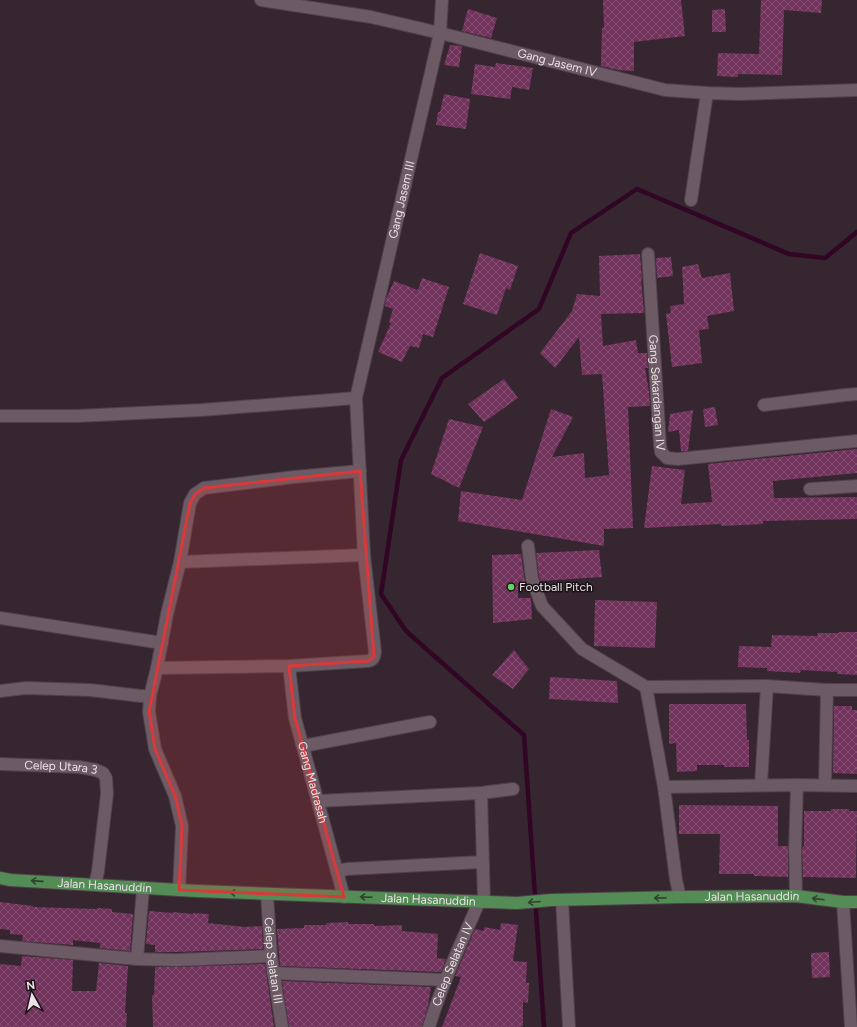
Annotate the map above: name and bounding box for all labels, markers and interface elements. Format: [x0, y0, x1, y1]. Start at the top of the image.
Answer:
street label: Gang Jasem IV [516, 46, 599, 80]
street label: Gang Jasem III [386, 159, 417, 240]
street label: Gang Sekardangan IV [646, 334, 668, 452]
place label: Football Pitch [519, 580, 593, 594]
marker: Football Pitch [506, 582, 516, 592]
street label: Gang Madrasah [295, 740, 331, 825]
street label: Celep Utara 3 [24, 758, 99, 777]
street label: Jalan Hasanuddin [57, 876, 153, 895]
one-way arrow [31, 878, 44, 885]
one-way arrow [230, 889, 243, 897]
street label: Jalan Hasanuddin [705, 889, 801, 904]
street label: Jalan Hasanuddin [381, 891, 476, 908]
one-way arrow [360, 894, 373, 901]
one-way arrow [654, 894, 667, 901]
one-way arrow [812, 895, 825, 903]
one-way arrow [528, 898, 541, 905]
street label: Celep Selatan III [262, 917, 285, 1005]
street label: Celep Selatan IV [429, 920, 476, 1008]
north arrow [12, 975, 52, 1015]
text: N [26, 979, 36, 993]

